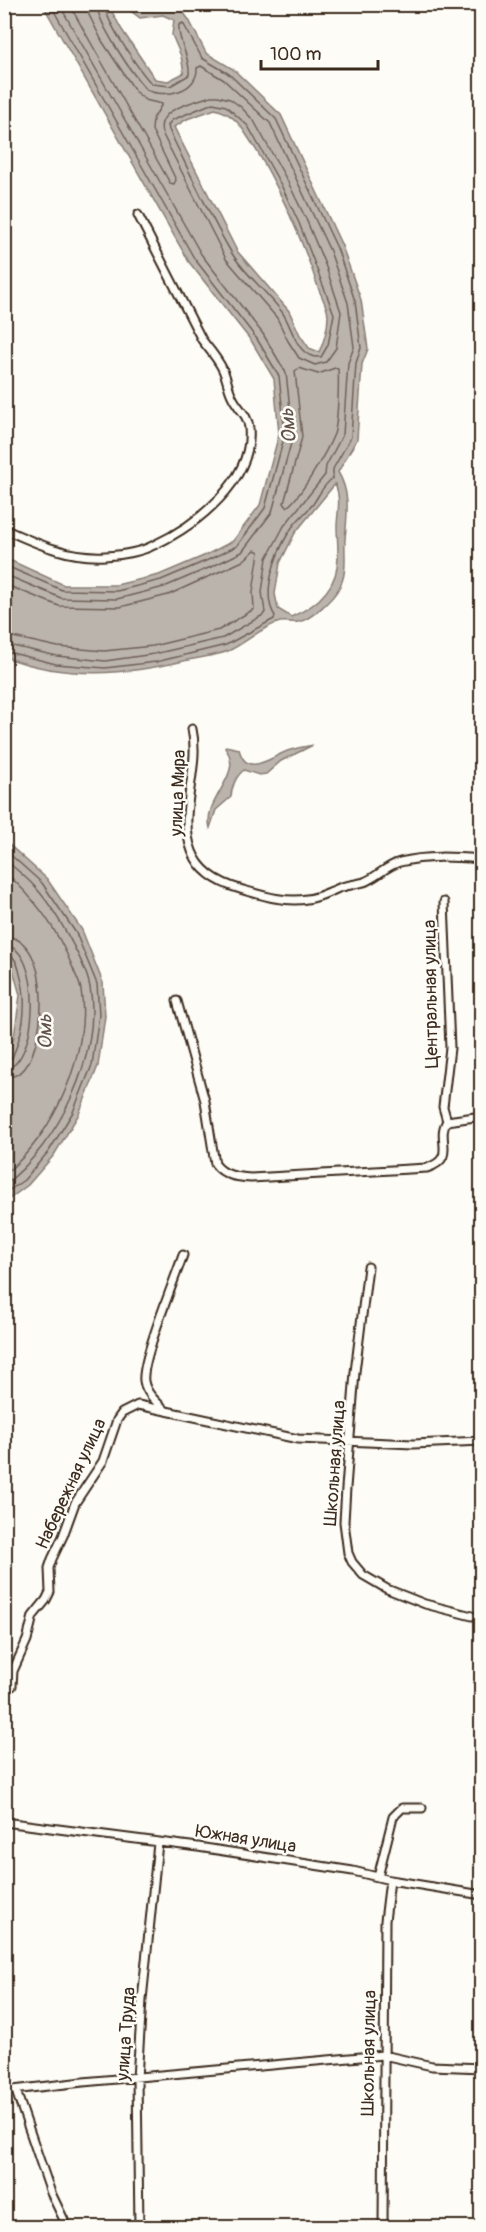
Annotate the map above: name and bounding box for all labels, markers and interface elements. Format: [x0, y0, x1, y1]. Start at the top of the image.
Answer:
scale bar [261, 33, 378, 71]
text: 100 m [270, 43, 322, 66]
water label: Омь [274, 406, 302, 445]
street label: улица Мира [165, 749, 191, 838]
street label: Центральная улица [418, 919, 444, 1069]
water label: Омь [32, 1013, 58, 1050]
street label: Школьная улица [319, 1399, 351, 1527]
street label: Набережная улица [31, 1415, 111, 1553]
street label: Южная улица [194, 1820, 298, 1858]
street label: улица Труда [111, 1986, 141, 2083]
street label: Школьная улица [356, 1990, 382, 2116]

